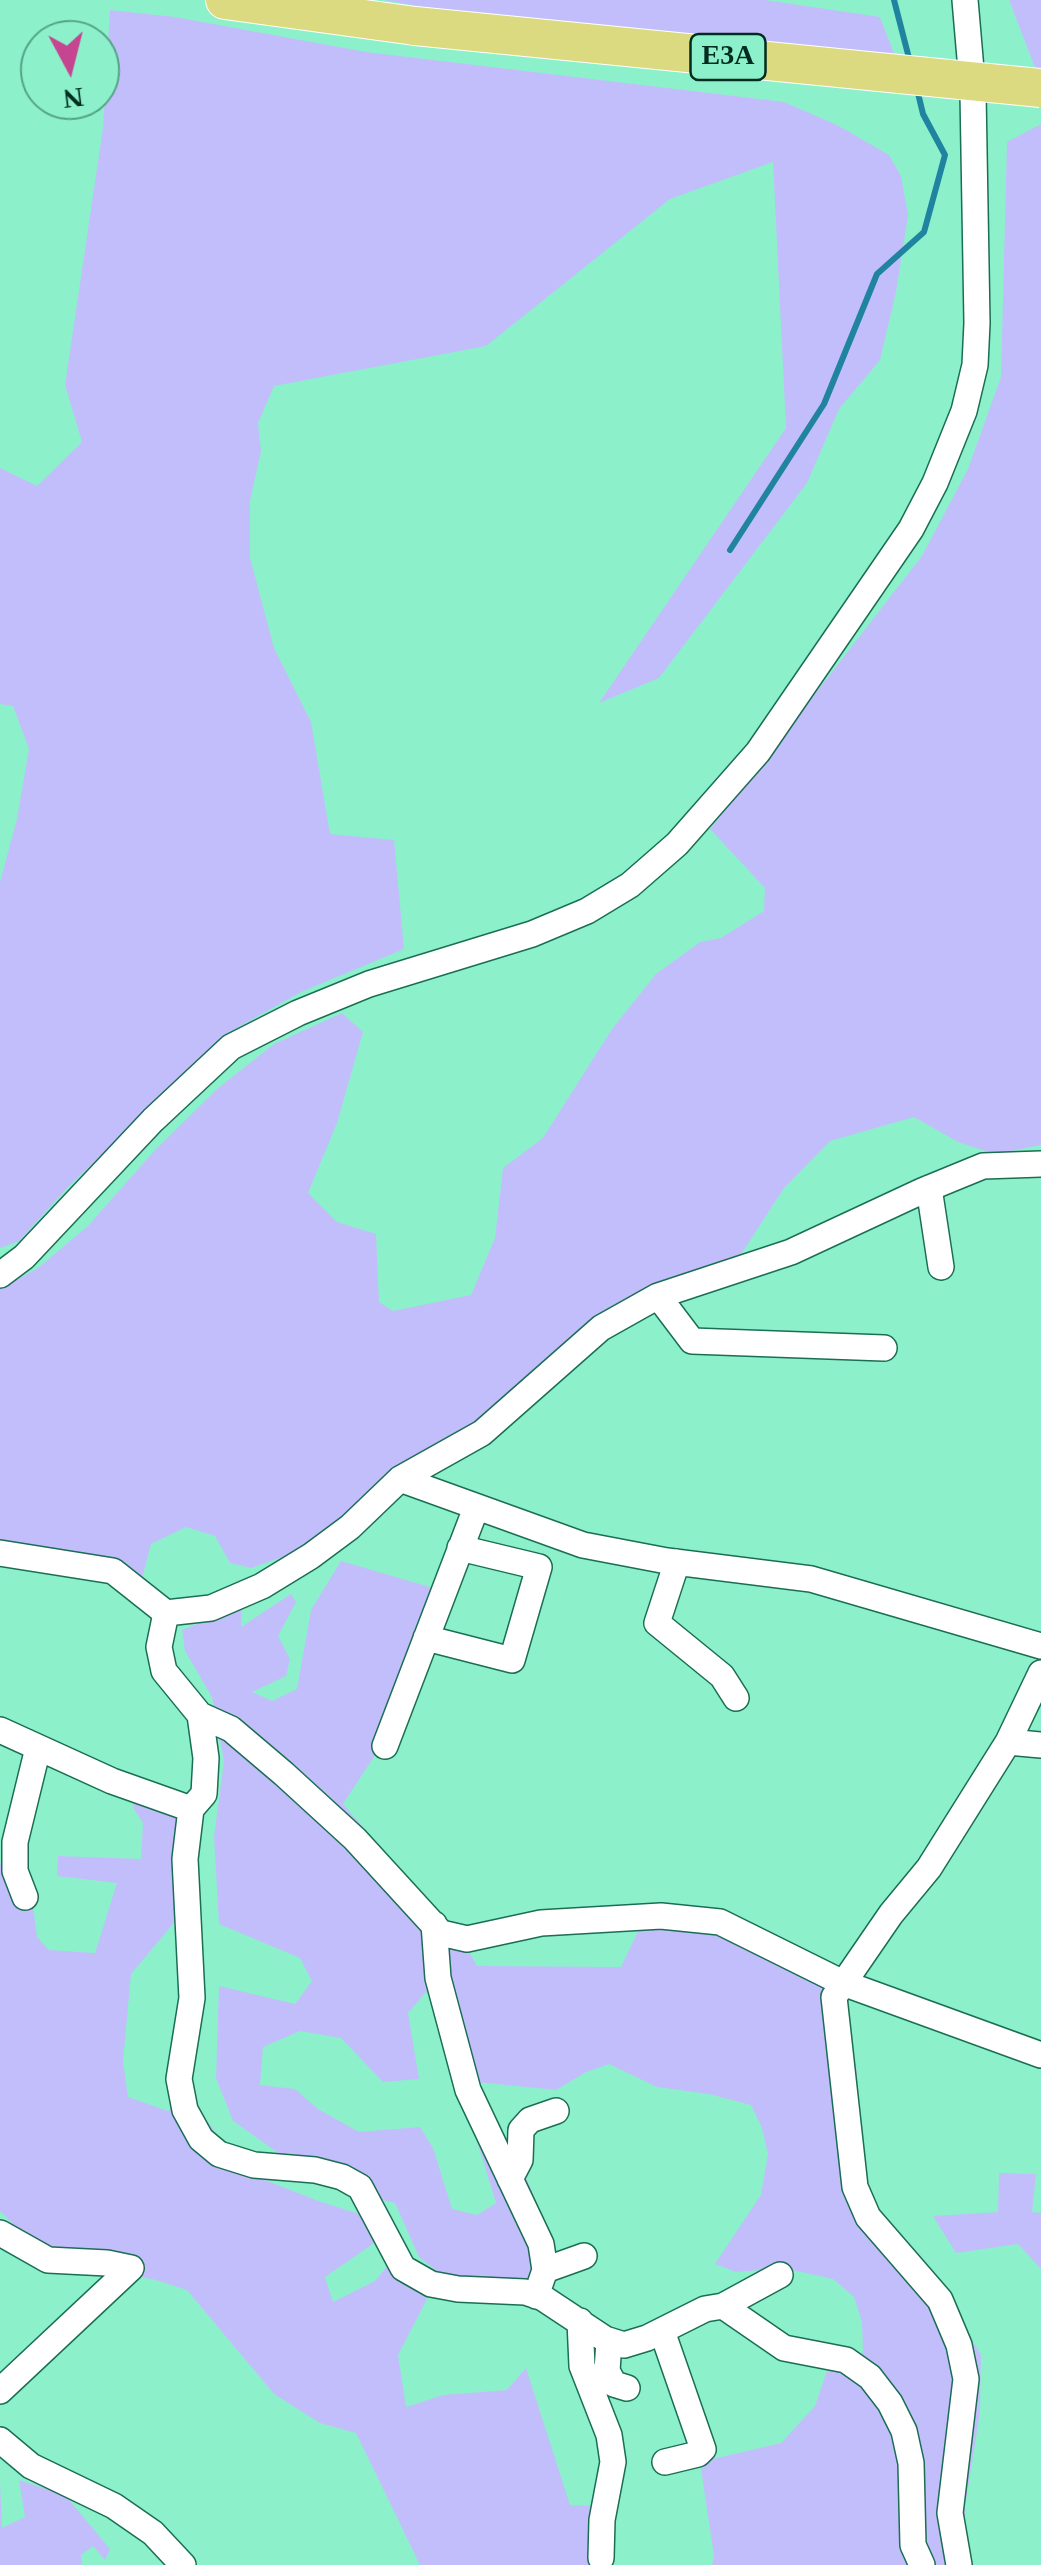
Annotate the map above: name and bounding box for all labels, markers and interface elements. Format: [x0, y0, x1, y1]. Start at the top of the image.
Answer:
north arrow [20, 20, 120, 120]
road number: E3A [690, 34, 766, 80]
text: N [62, 82, 85, 115]

